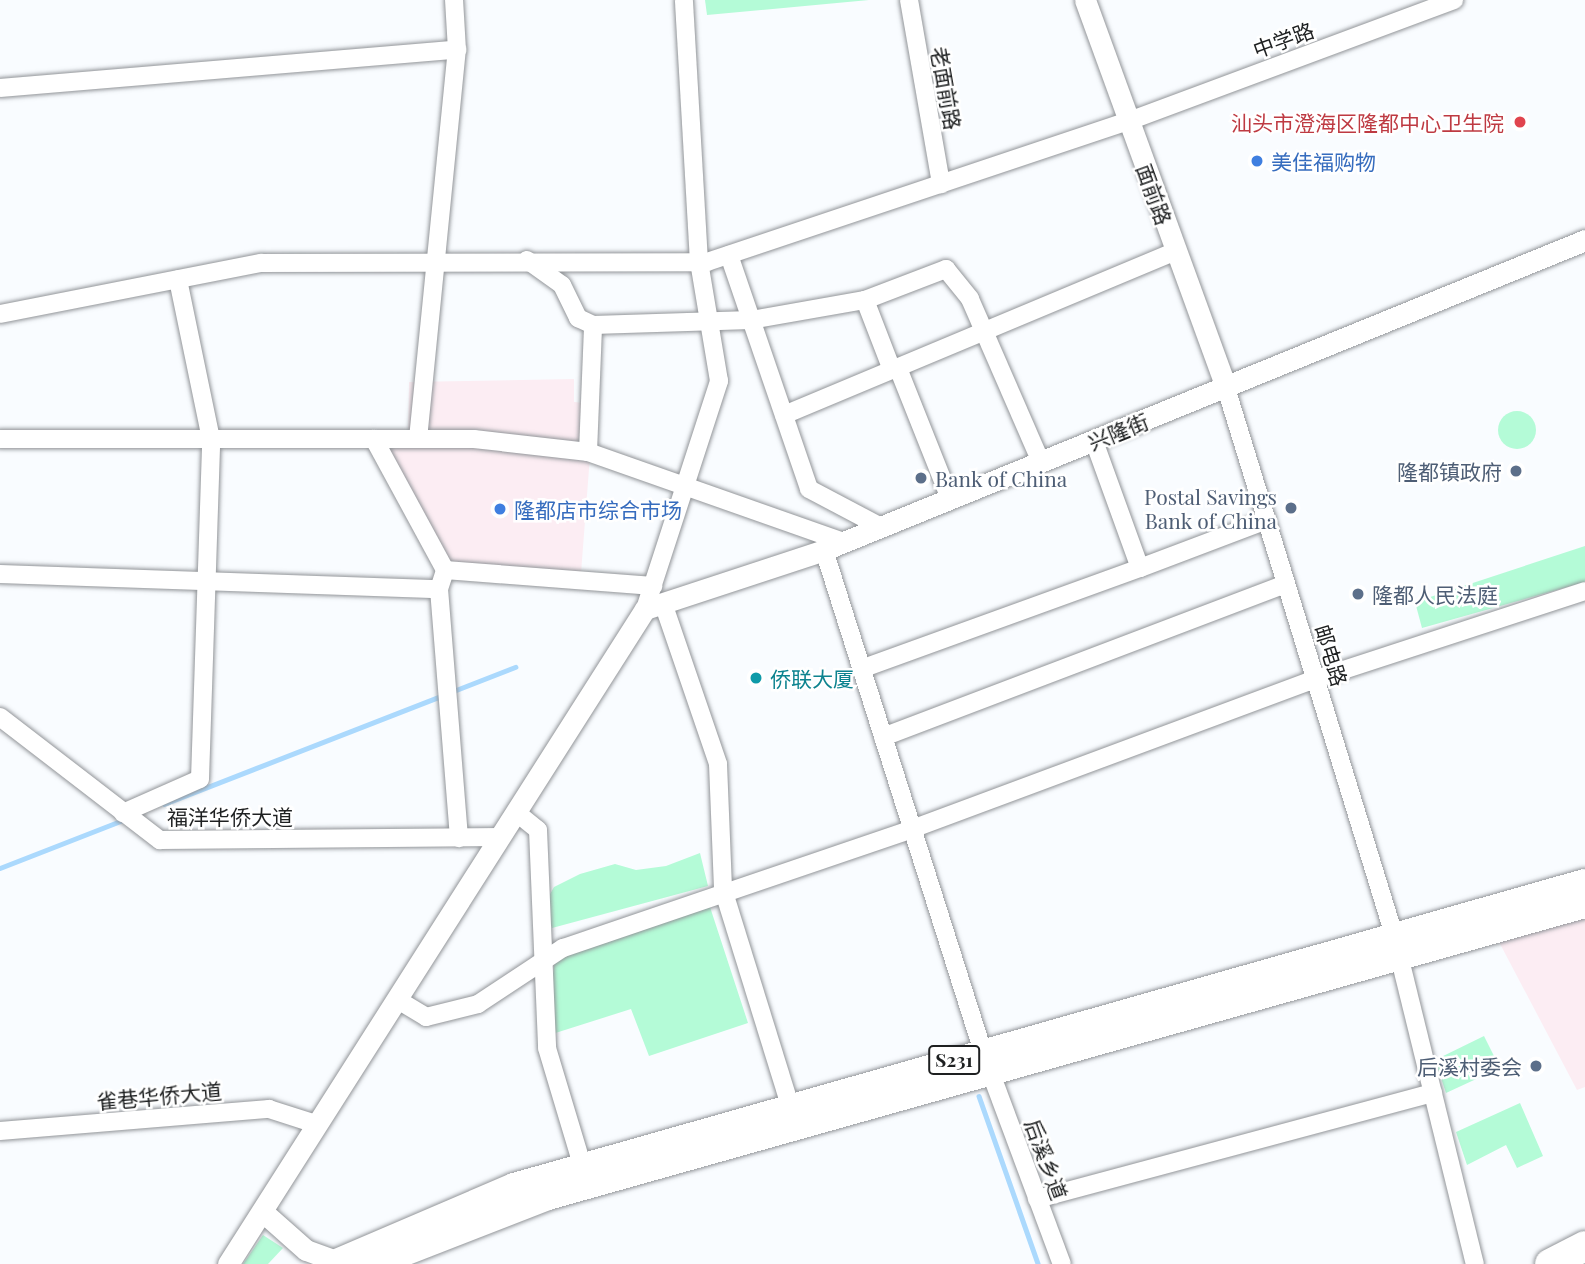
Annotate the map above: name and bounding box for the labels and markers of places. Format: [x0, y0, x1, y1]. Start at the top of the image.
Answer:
place label: 汕头市澄海区隆都中心卫生院 [1231, 109, 1504, 135]
marker: 汕头市澄海区隆都中心卫生院 [1510, 112, 1530, 132]
place label: 美佳福购物 [1271, 148, 1376, 174]
marker: 美佳福购物 [1249, 153, 1265, 169]
place label: 隆都镇政府 [1397, 458, 1502, 484]
marker: 隆都镇政府 [1508, 463, 1524, 479]
place label: Bank of China [935, 465, 1068, 491]
marker: Bank of China [913, 470, 929, 486]
place label: Postal Savings Bank of China [1144, 483, 1277, 533]
place label: 隆都店市综合市场 [514, 496, 682, 522]
marker: Postal Savings Bank of China [1283, 500, 1299, 516]
marker: 隆都店市综合市场 [492, 501, 508, 517]
place label: 隆都人民法庭 [1372, 581, 1498, 607]
marker: 隆都人民法庭 [1350, 586, 1366, 602]
place label: 侨联大厦 [770, 665, 854, 691]
marker: 侨联大厦 [748, 670, 764, 686]
place label: 后溪村委会 [1417, 1053, 1522, 1079]
marker: 后溪村委会 [1528, 1058, 1544, 1074]

